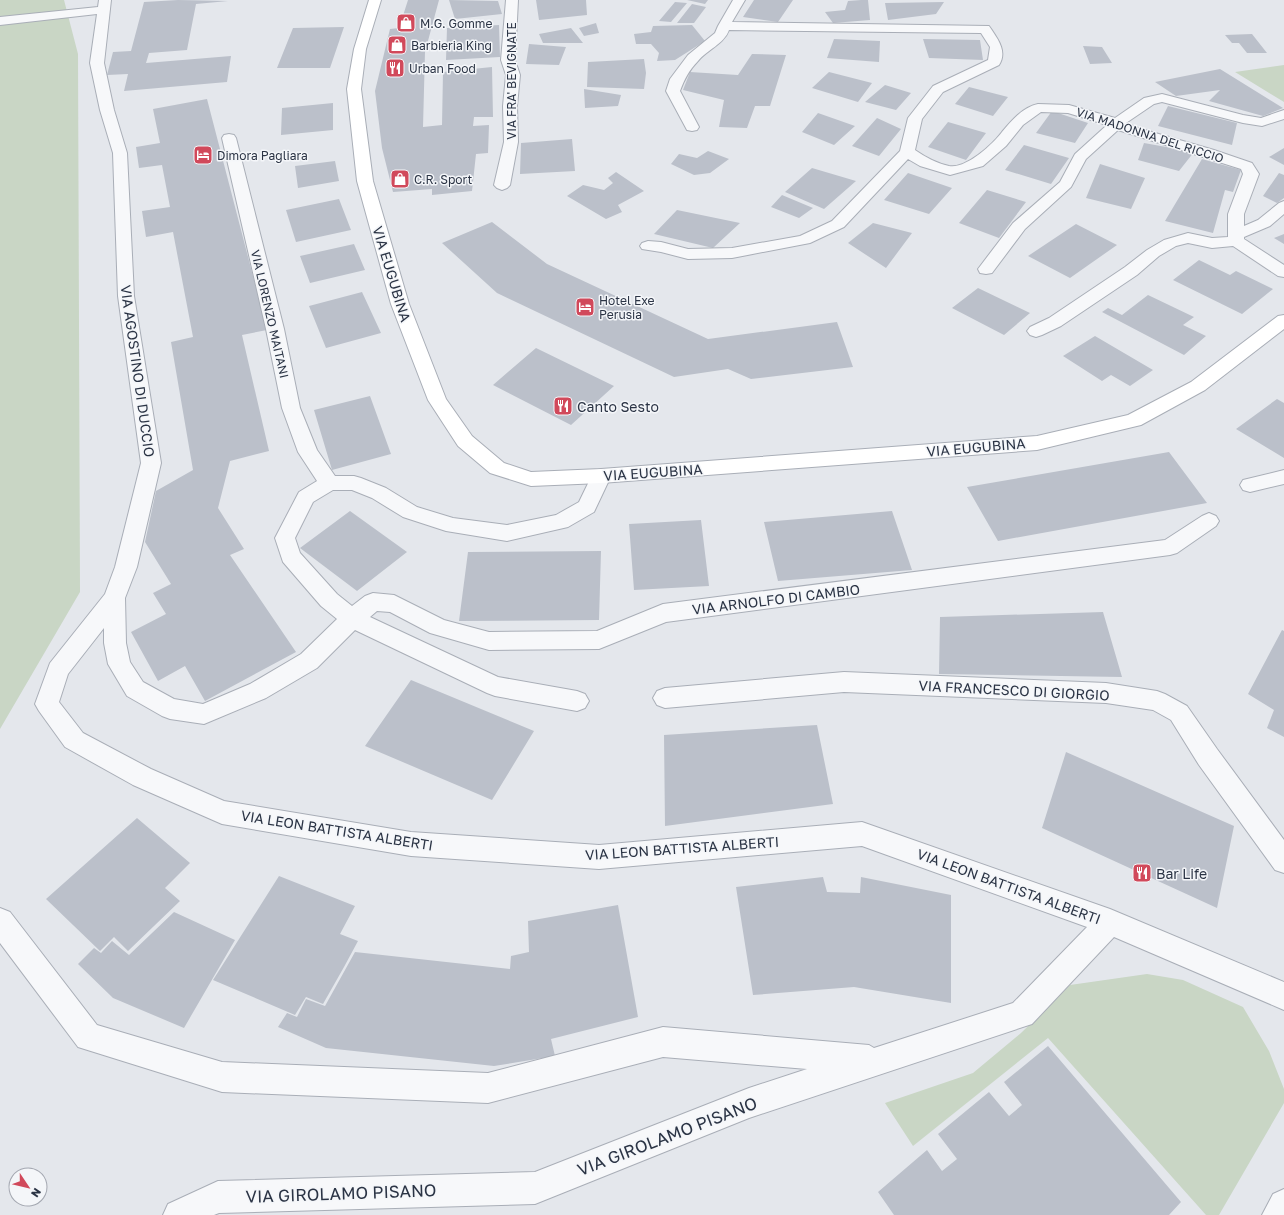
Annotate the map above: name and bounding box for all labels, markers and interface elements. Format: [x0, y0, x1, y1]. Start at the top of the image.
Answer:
shop icon: M.G. Gomme [395, 12, 417, 34]
place label: M.G. Gomme [420, 16, 492, 31]
street label: VIA FRA' BEVIGNATE [504, 22, 519, 140]
shop icon: Barbieria King [386, 34, 408, 56]
place label: Barbieria King [411, 38, 492, 53]
restaurant icon: Urban Food [384, 57, 406, 79]
place label: Urban Food [409, 61, 476, 76]
street label: VIA MADONNA DEL RICCIO [1074, 104, 1226, 166]
hotel icon: Dimora Pagliara [192, 144, 214, 166]
place label: Dimora Pagliara [217, 148, 308, 163]
shop icon: C.R. Sport [389, 168, 411, 190]
place label: C.R. Sport [414, 172, 472, 187]
street label: VIA EUGUBINA [369, 224, 415, 325]
street label: VIA LORENZO MAITANI [248, 248, 292, 380]
street label: VIA AGOSTINO DI DUCCIO [117, 284, 159, 458]
place label: Hotel Exe Perusia [599, 293, 655, 322]
hotel icon: Hotel Exe Perusia [574, 296, 596, 318]
restaurant icon: Canto Sesto [552, 395, 574, 417]
place label: Canto Sesto [577, 398, 659, 415]
street label: VIA EUGUBINA [926, 434, 1027, 460]
street label: VIA EUGUBINA [603, 460, 704, 484]
street label: VIA ARNOLFO DI CAMBIO [691, 580, 861, 618]
street label: VIA FRANCESCO DI GIORGIO [918, 677, 1110, 703]
street label: VIA LEON BATTISTA ALBERTI [240, 806, 434, 854]
street label: VIA LEON BATTISTA ALBERTI [585, 833, 779, 863]
street label: VIA LEON BATTISTA ALBERTI [915, 845, 1103, 927]
restaurant icon: Bar Life [1131, 862, 1153, 884]
place label: Bar Life [1156, 865, 1207, 882]
street label: VIA GIROLAMO PISANO [574, 1092, 760, 1180]
north arrow [8, 1167, 48, 1207]
street label: VIA GIROLAMO PISANO [245, 1179, 437, 1207]
text: N [29, 1186, 44, 1200]

